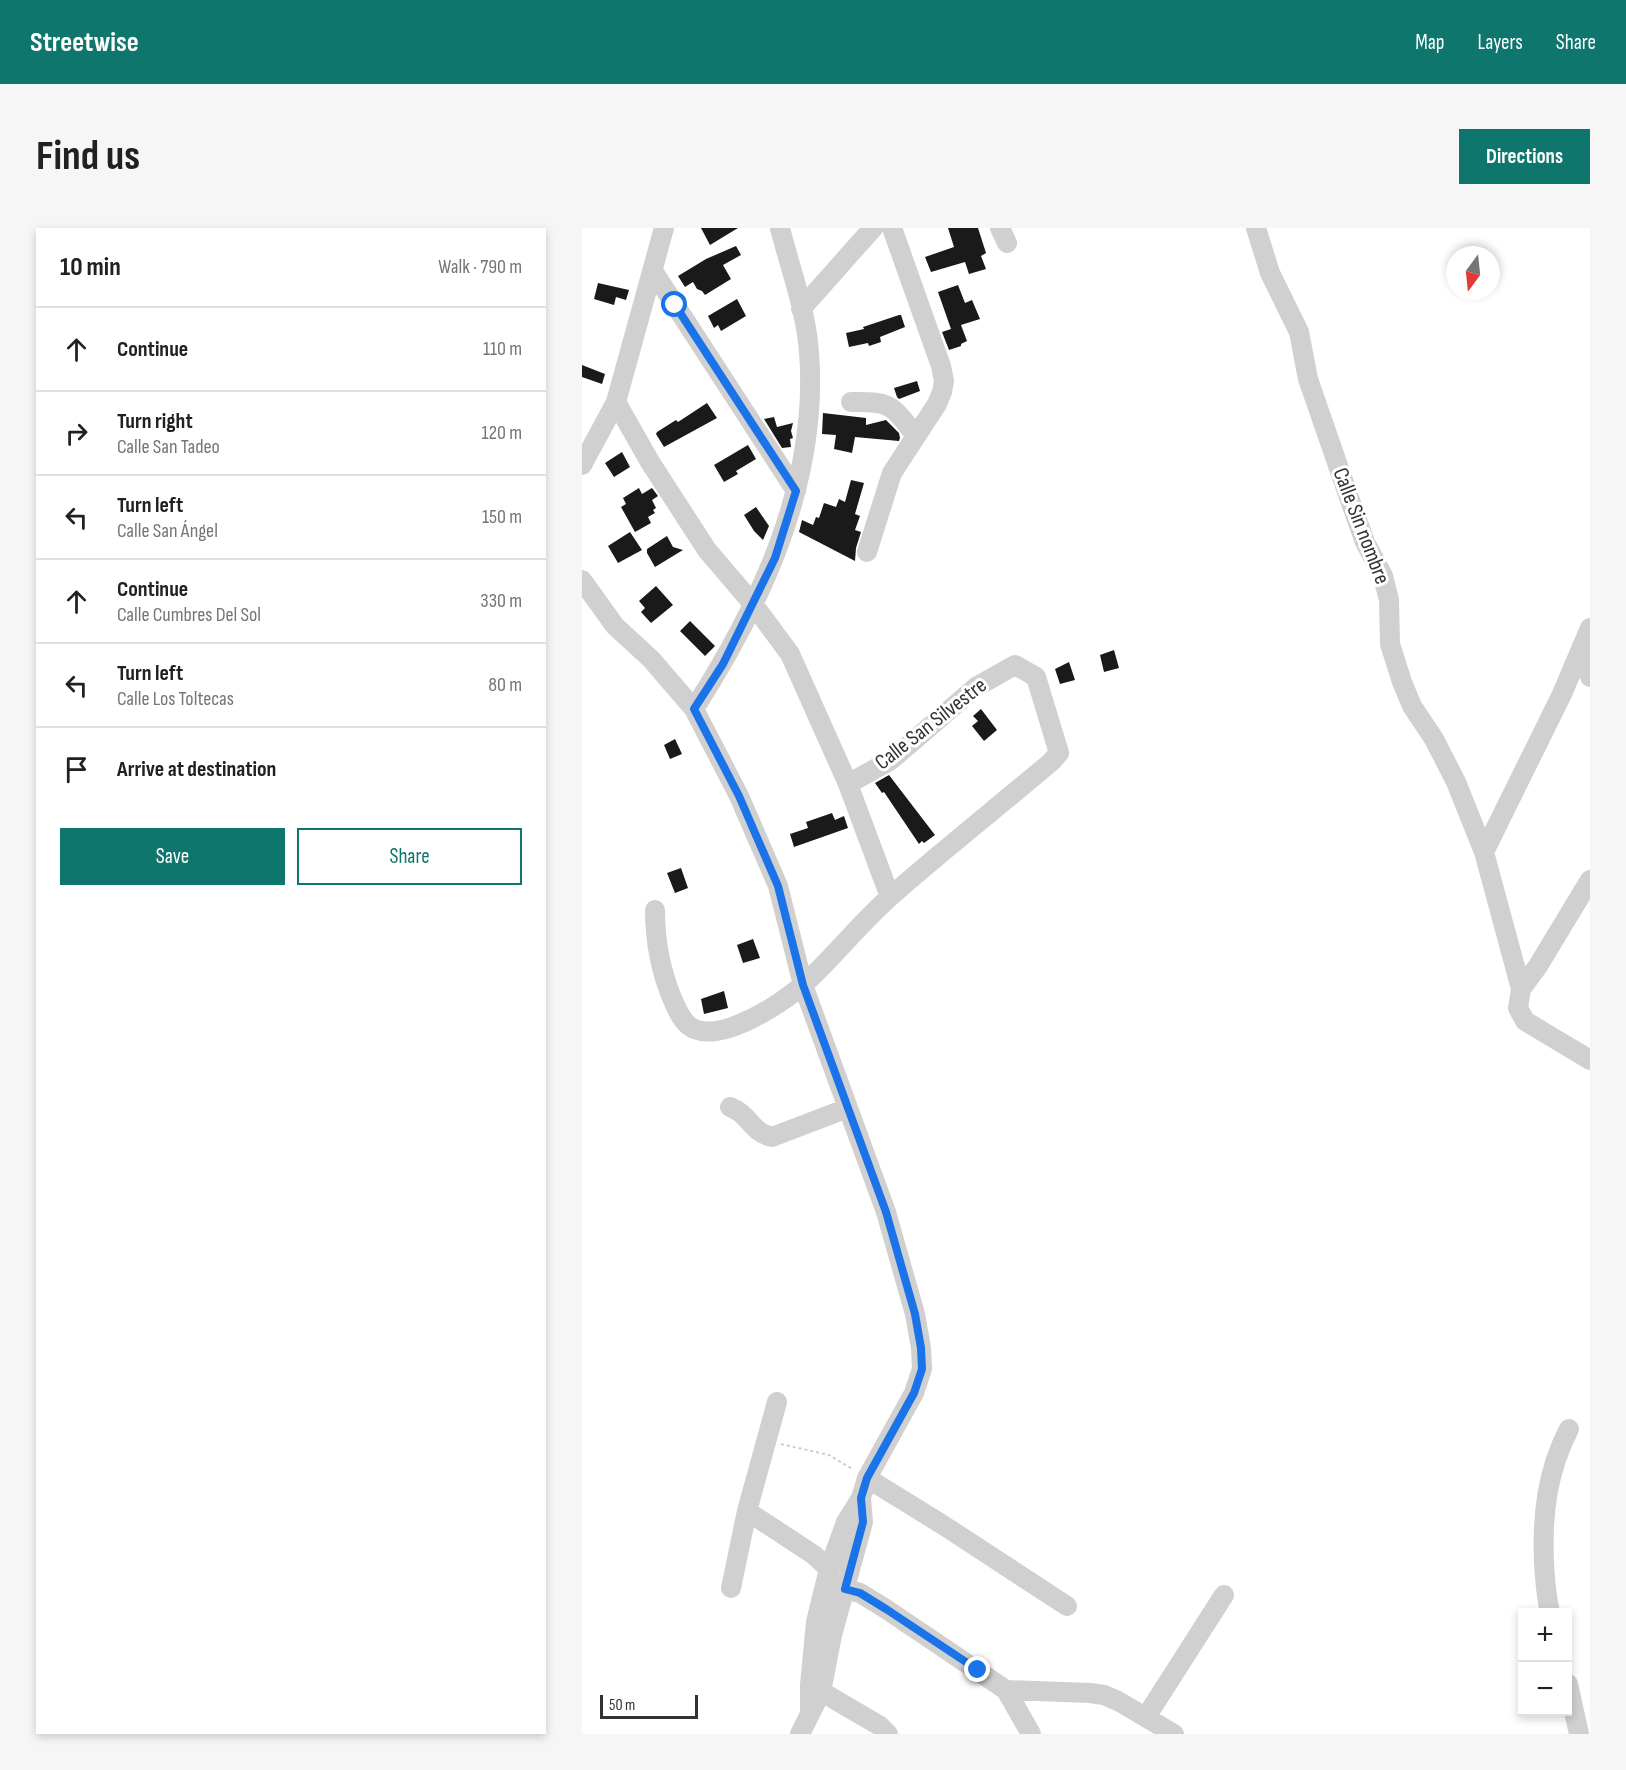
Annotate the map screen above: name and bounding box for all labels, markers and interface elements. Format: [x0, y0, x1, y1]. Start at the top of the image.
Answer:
text: Streetwise [30, 26, 139, 59]
text: Map [1415, 30, 1444, 55]
text: Layers [1477, 30, 1523, 55]
text: Share [1556, 30, 1596, 55]
button: Directions [1459, 129, 1590, 184]
text: Find us [36, 131, 140, 182]
north arrow [1446, 246, 1500, 300]
text: 10 min [60, 252, 121, 283]
text: Walk · 790 m [438, 255, 522, 279]
route start [661, 291, 687, 317]
icon: ahead [60, 333, 93, 366]
text: Continue [117, 336, 188, 363]
text: 110 m [483, 337, 522, 361]
text: Turn right [117, 408, 193, 435]
icon: right [60, 417, 93, 450]
text: 120 m [482, 421, 522, 445]
text: Calle San Tadeo [117, 435, 220, 459]
street label: Calle Sin nombre [1326, 464, 1396, 588]
text: Turn left [117, 492, 183, 519]
icon: left [60, 501, 93, 534]
text: 150 m [482, 505, 522, 529]
text: Calle San Ángel [117, 519, 218, 543]
text: Continue [117, 576, 188, 603]
icon: ahead [60, 585, 93, 618]
text: 330 m [480, 589, 522, 613]
text: Calle Cumbres Del Sol [117, 603, 261, 627]
text: Turn left [117, 660, 183, 687]
icon: left [60, 669, 93, 702]
street label: Calle San Silvestre [870, 672, 992, 776]
text: 80 m [488, 673, 522, 697]
text: Calle Los Toltecas [117, 687, 234, 711]
icon: arrive [60, 753, 93, 786]
text: Arrive at destination [117, 756, 276, 783]
button: Save [60, 828, 285, 885]
button: Share [297, 828, 522, 885]
map controls [1518, 1608, 1572, 1716]
button: + [1518, 1608, 1572, 1662]
route end [964, 1656, 990, 1682]
button: − [1518, 1662, 1572, 1716]
scale bar [600, 1692, 698, 1720]
text: 50 m [609, 1696, 635, 1715]

